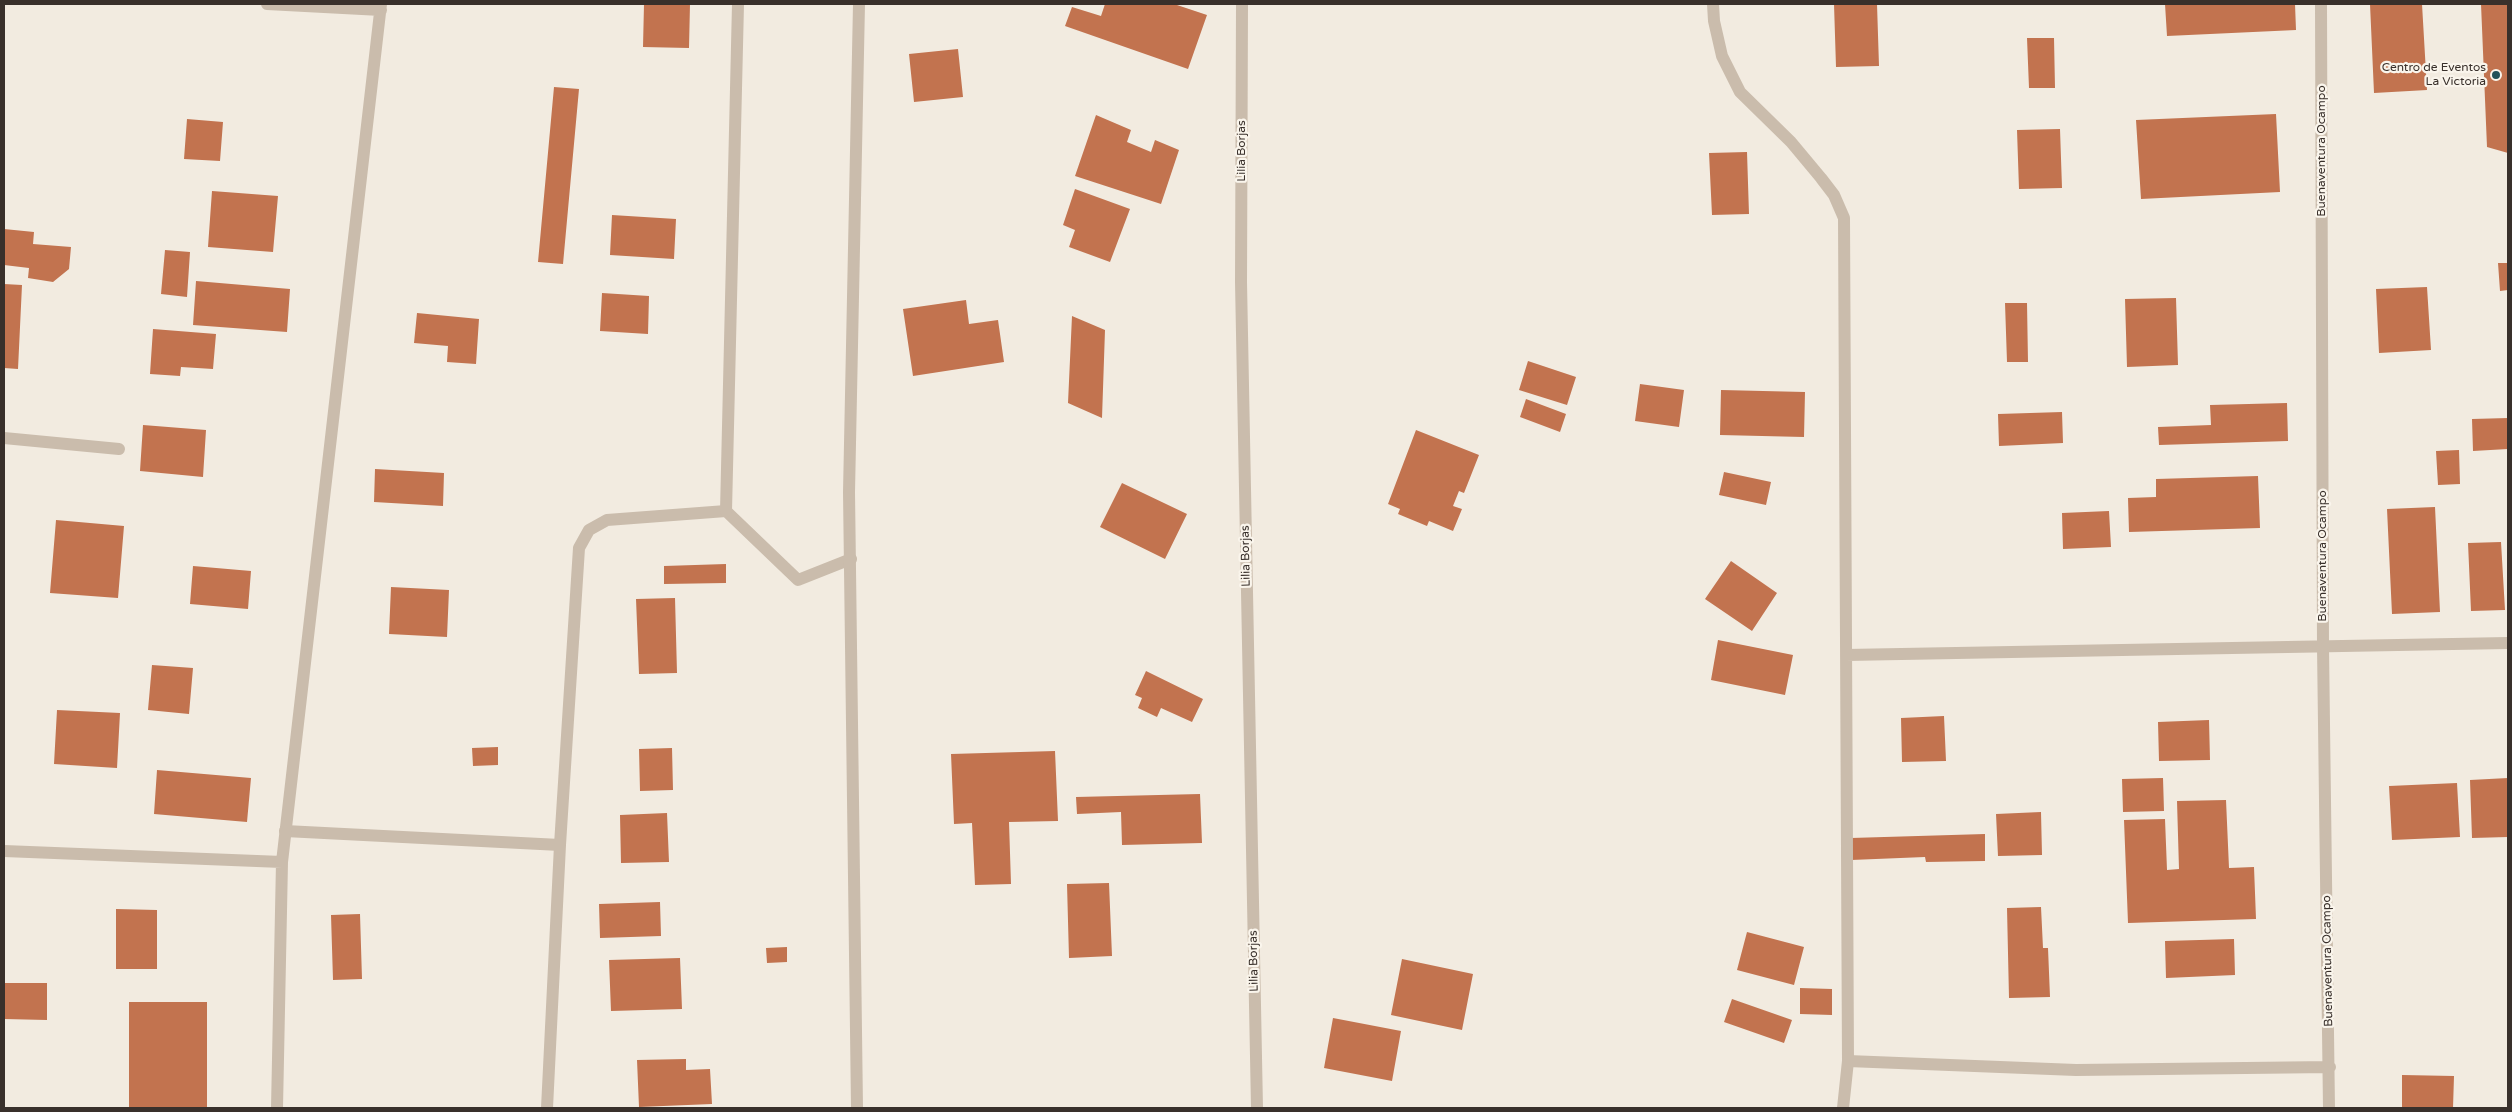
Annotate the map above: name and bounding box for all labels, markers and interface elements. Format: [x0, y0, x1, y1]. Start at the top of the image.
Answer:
place label: Centro de Eventos La Victoria [2382, 61, 2486, 89]
marker: Centro de Eventos La Victoria [2490, 69, 2502, 81]
street label: Buenaventura Ocampo [2315, 85, 2329, 217]
street label: Lilia Borjas [1235, 120, 1249, 182]
street label: Buenaventura Ocampo [2316, 490, 2330, 622]
street label: Lilia Borjas [1238, 525, 1254, 587]
street label: Buenaventura Ocampo [2320, 895, 2336, 1027]
street label: Lilia Borjas [1246, 930, 1262, 992]

